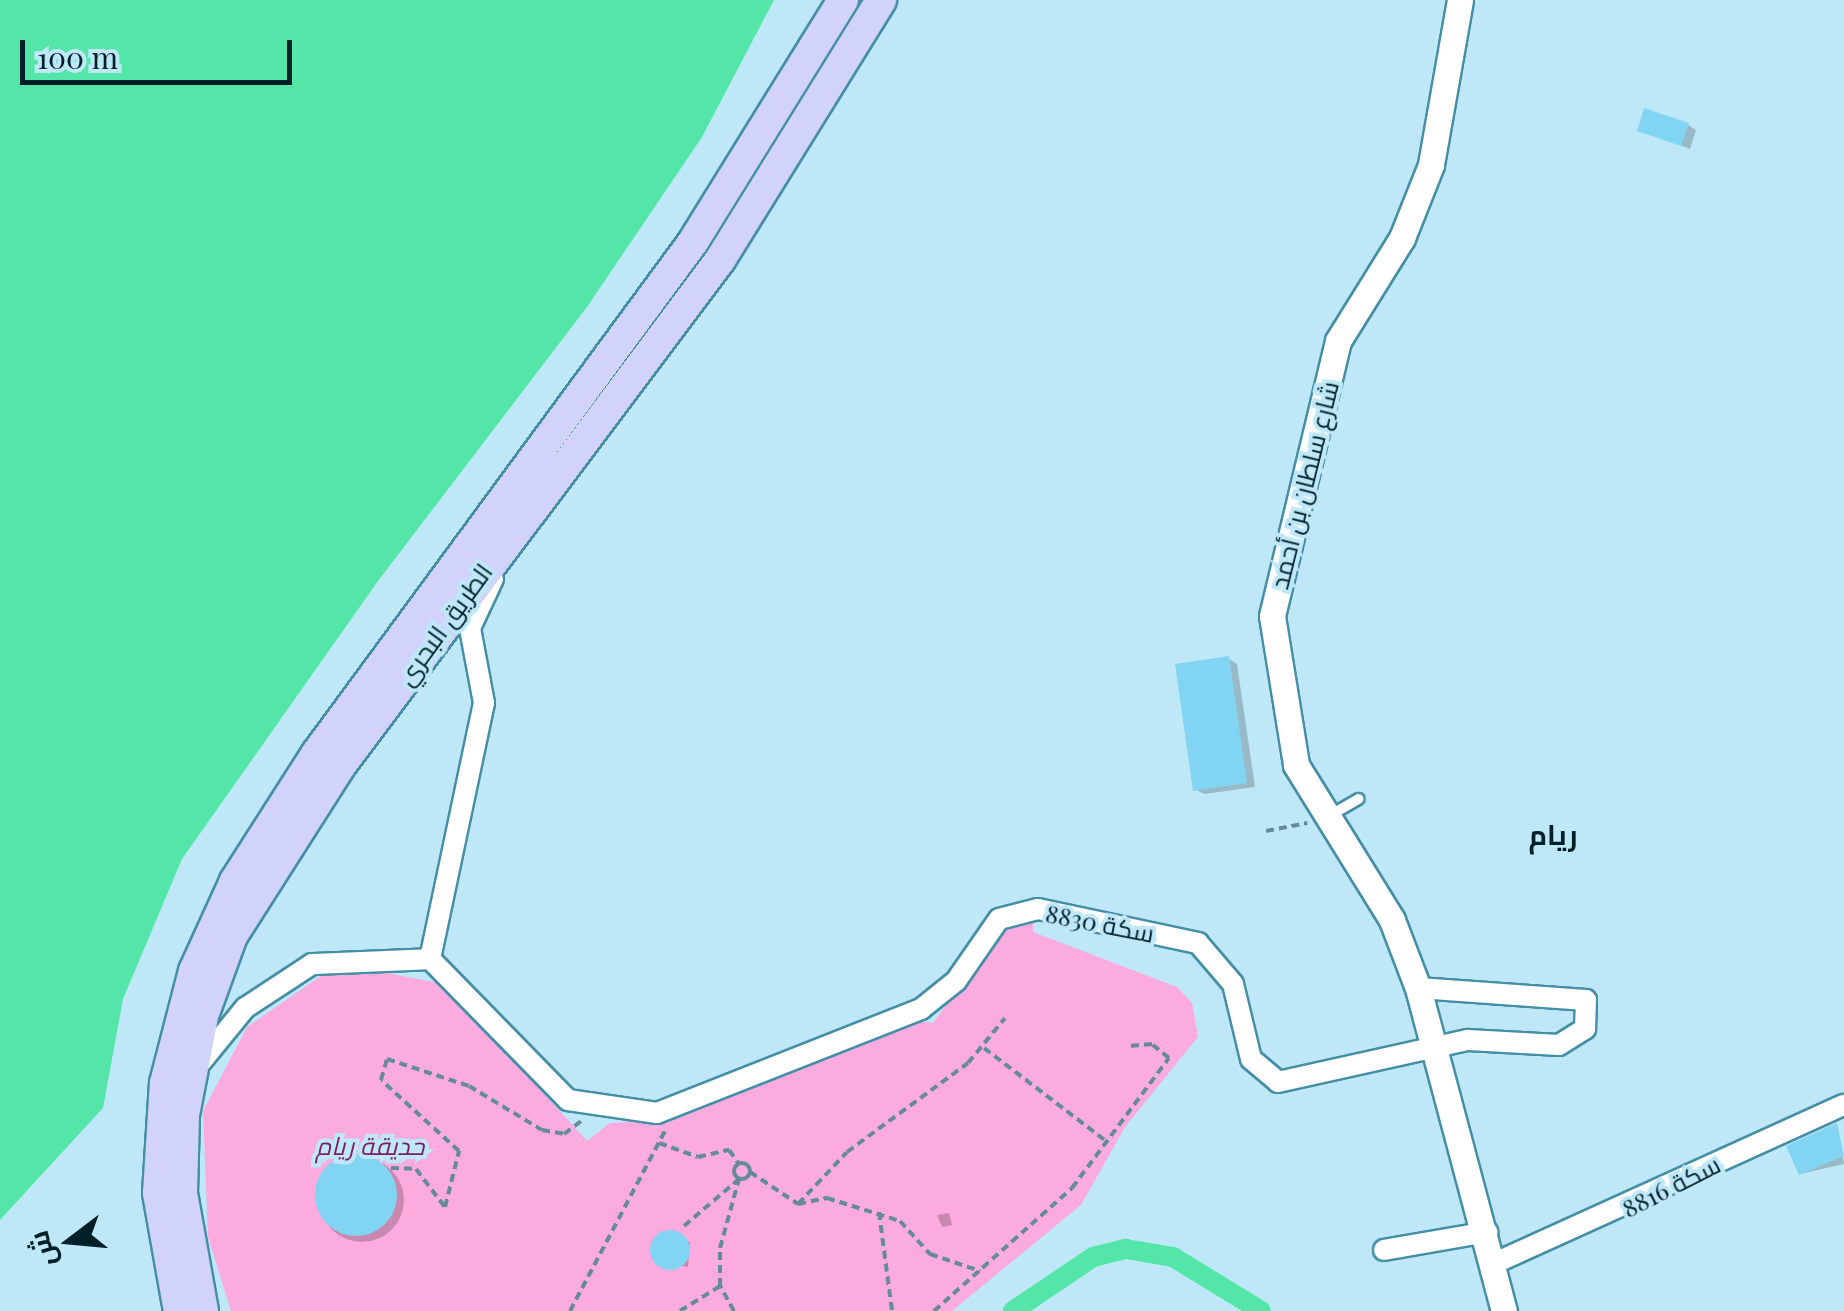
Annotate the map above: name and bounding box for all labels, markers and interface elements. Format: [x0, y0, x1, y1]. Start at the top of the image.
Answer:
scale bar [25, 20, 298, 82]
text: 100 m [37, 37, 118, 77]
street label: شارع سلطان بن أحمد [1264, 378, 1344, 592]
street label: الطريق البحري [390, 557, 498, 691]
district label: ريام [1528, 817, 1578, 851]
street label: سكة 8830 [1043, 898, 1157, 948]
park label: حديقة ريام [316, 1130, 424, 1160]
street label: سكة 8816 [1617, 1149, 1725, 1223]
north arrow [20, 1191, 120, 1291]
text: ش [18, 1227, 63, 1272]

